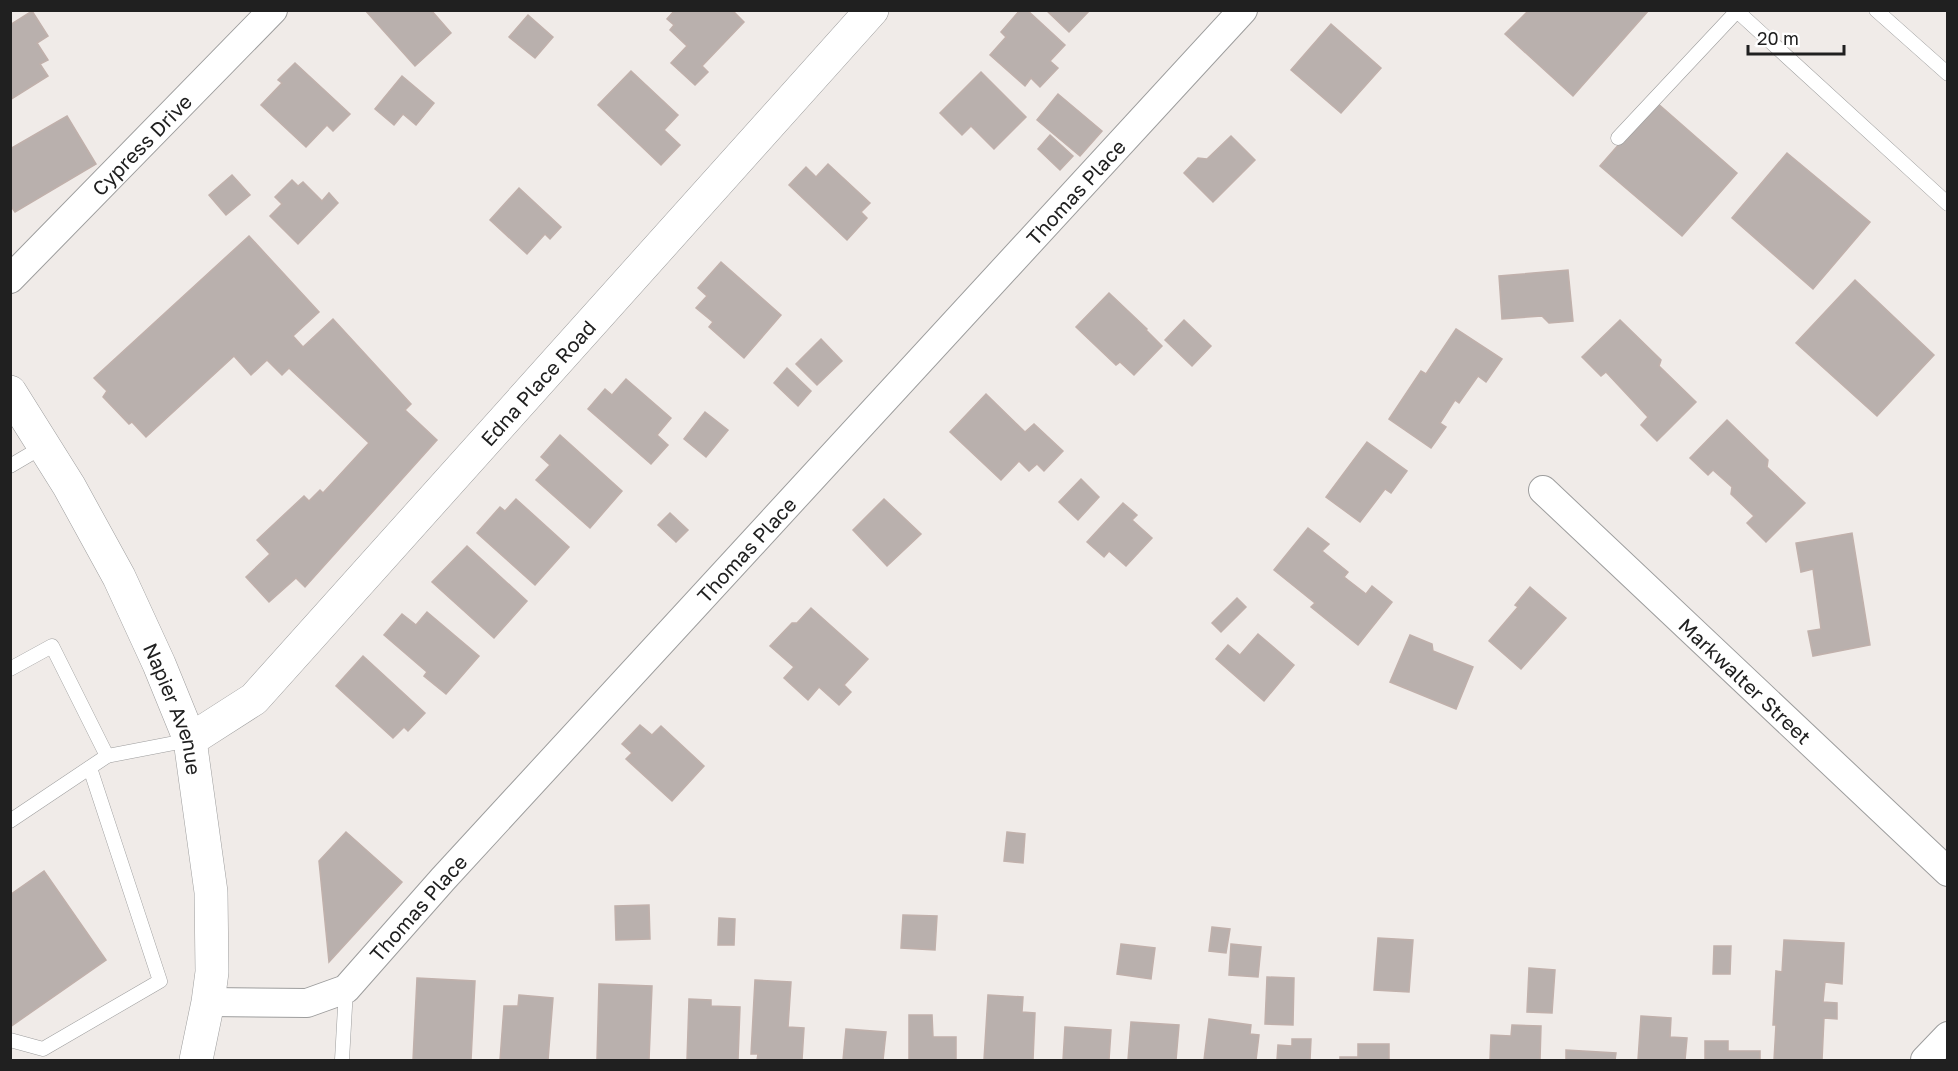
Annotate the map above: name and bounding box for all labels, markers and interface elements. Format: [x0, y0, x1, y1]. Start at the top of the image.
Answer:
scale bar [1748, 18, 1844, 56]
text: 20 m [1757, 27, 1799, 49]
street label: Cypress Drive [87, 89, 196, 200]
street label: Thomas Place [1021, 134, 1130, 250]
street label: Edna Place Road [475, 315, 600, 450]
street label: Thomas Place [692, 492, 801, 607]
street label: Markwalter Street [1674, 613, 1816, 749]
street label: Napier Avenue [139, 639, 207, 776]
street label: Thomas Place [364, 849, 472, 966]

